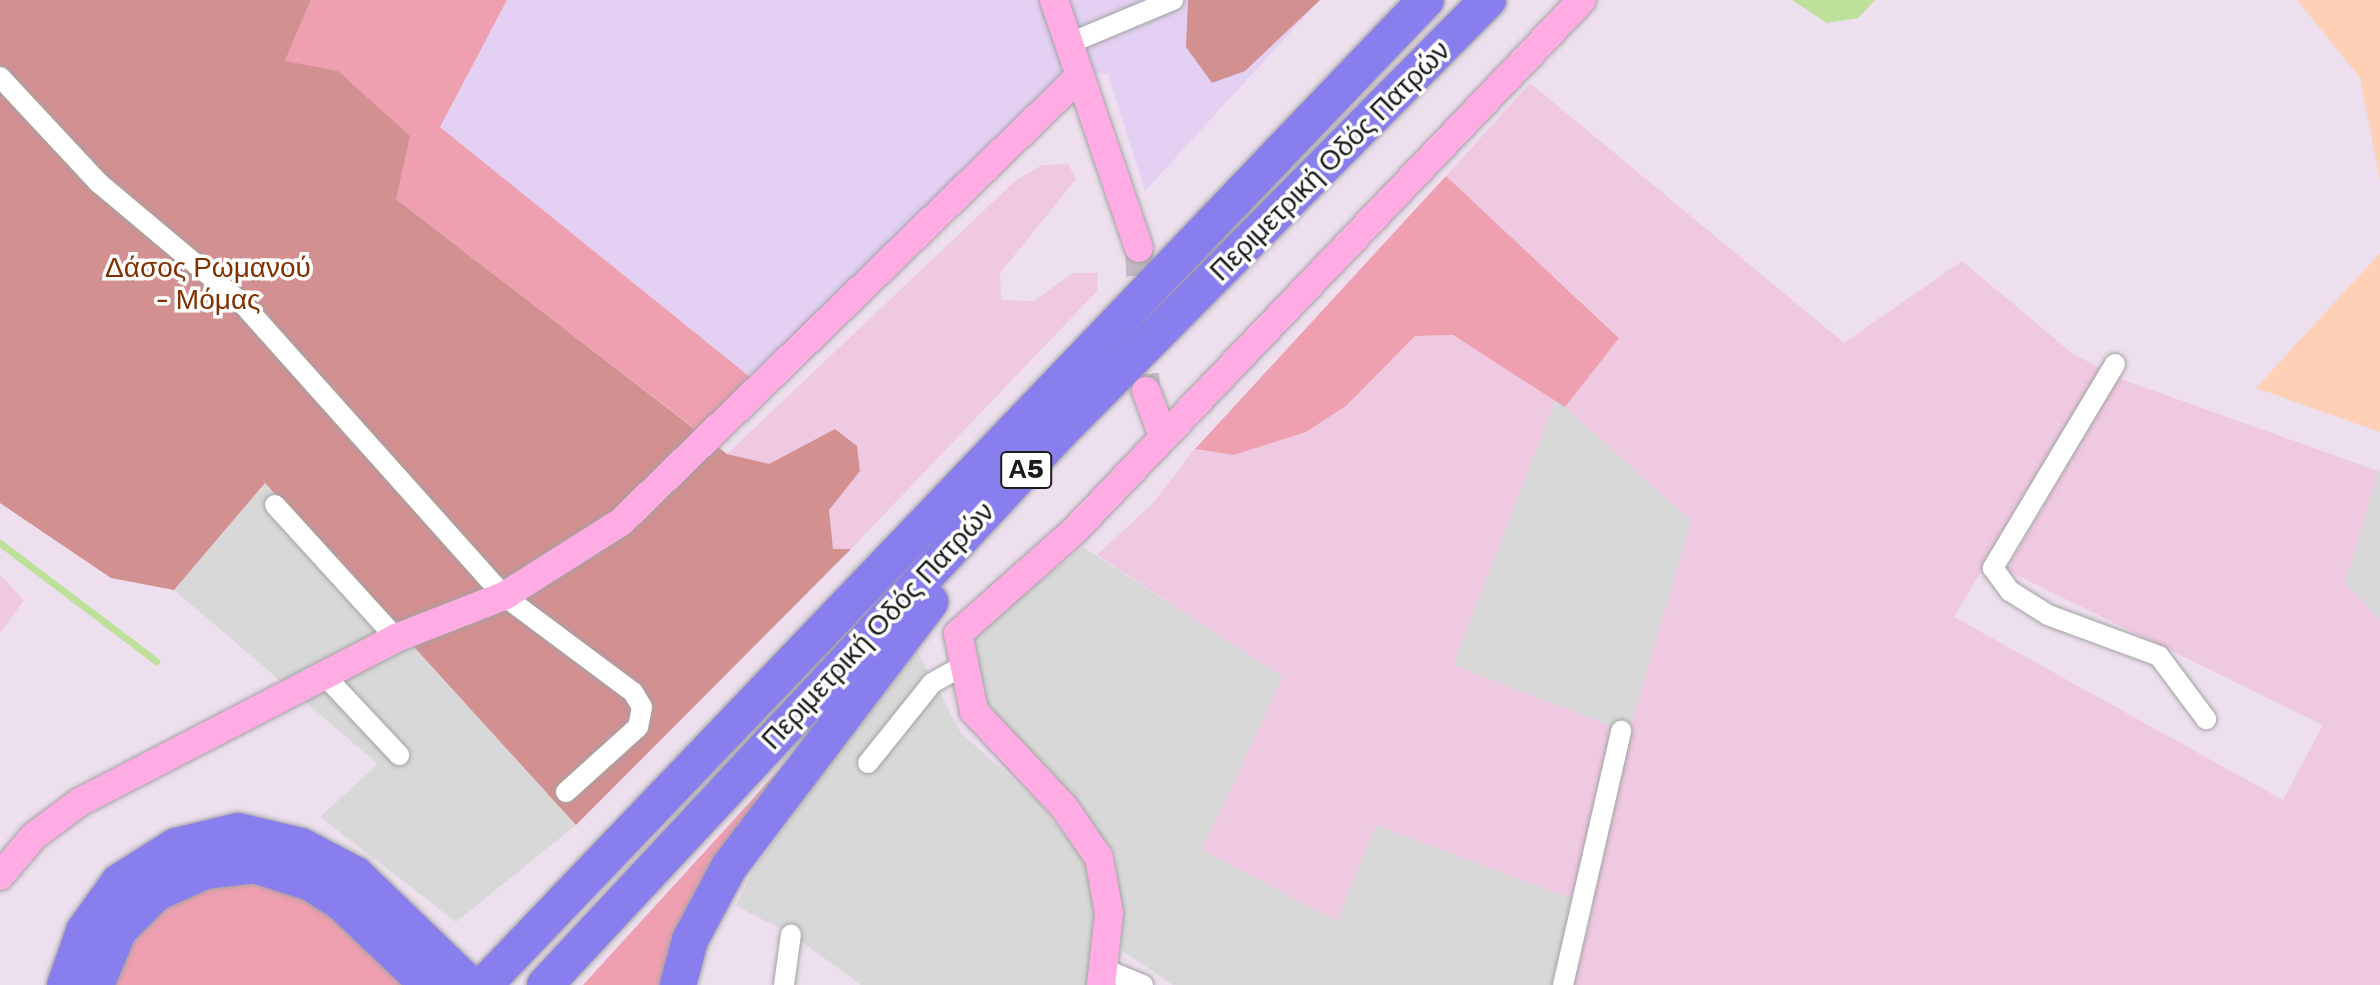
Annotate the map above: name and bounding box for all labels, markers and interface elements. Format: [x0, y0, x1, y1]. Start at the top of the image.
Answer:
street label: Περιμετρική Οδός Πατρών [1203, 34, 1457, 288]
park label: Δάσος Ρωμανού - Μόμας [105, 251, 311, 317]
road number: Α5 [1000, 448, 1052, 492]
street label: Περιμετρική Οδός Πατρών [755, 495, 1001, 757]

